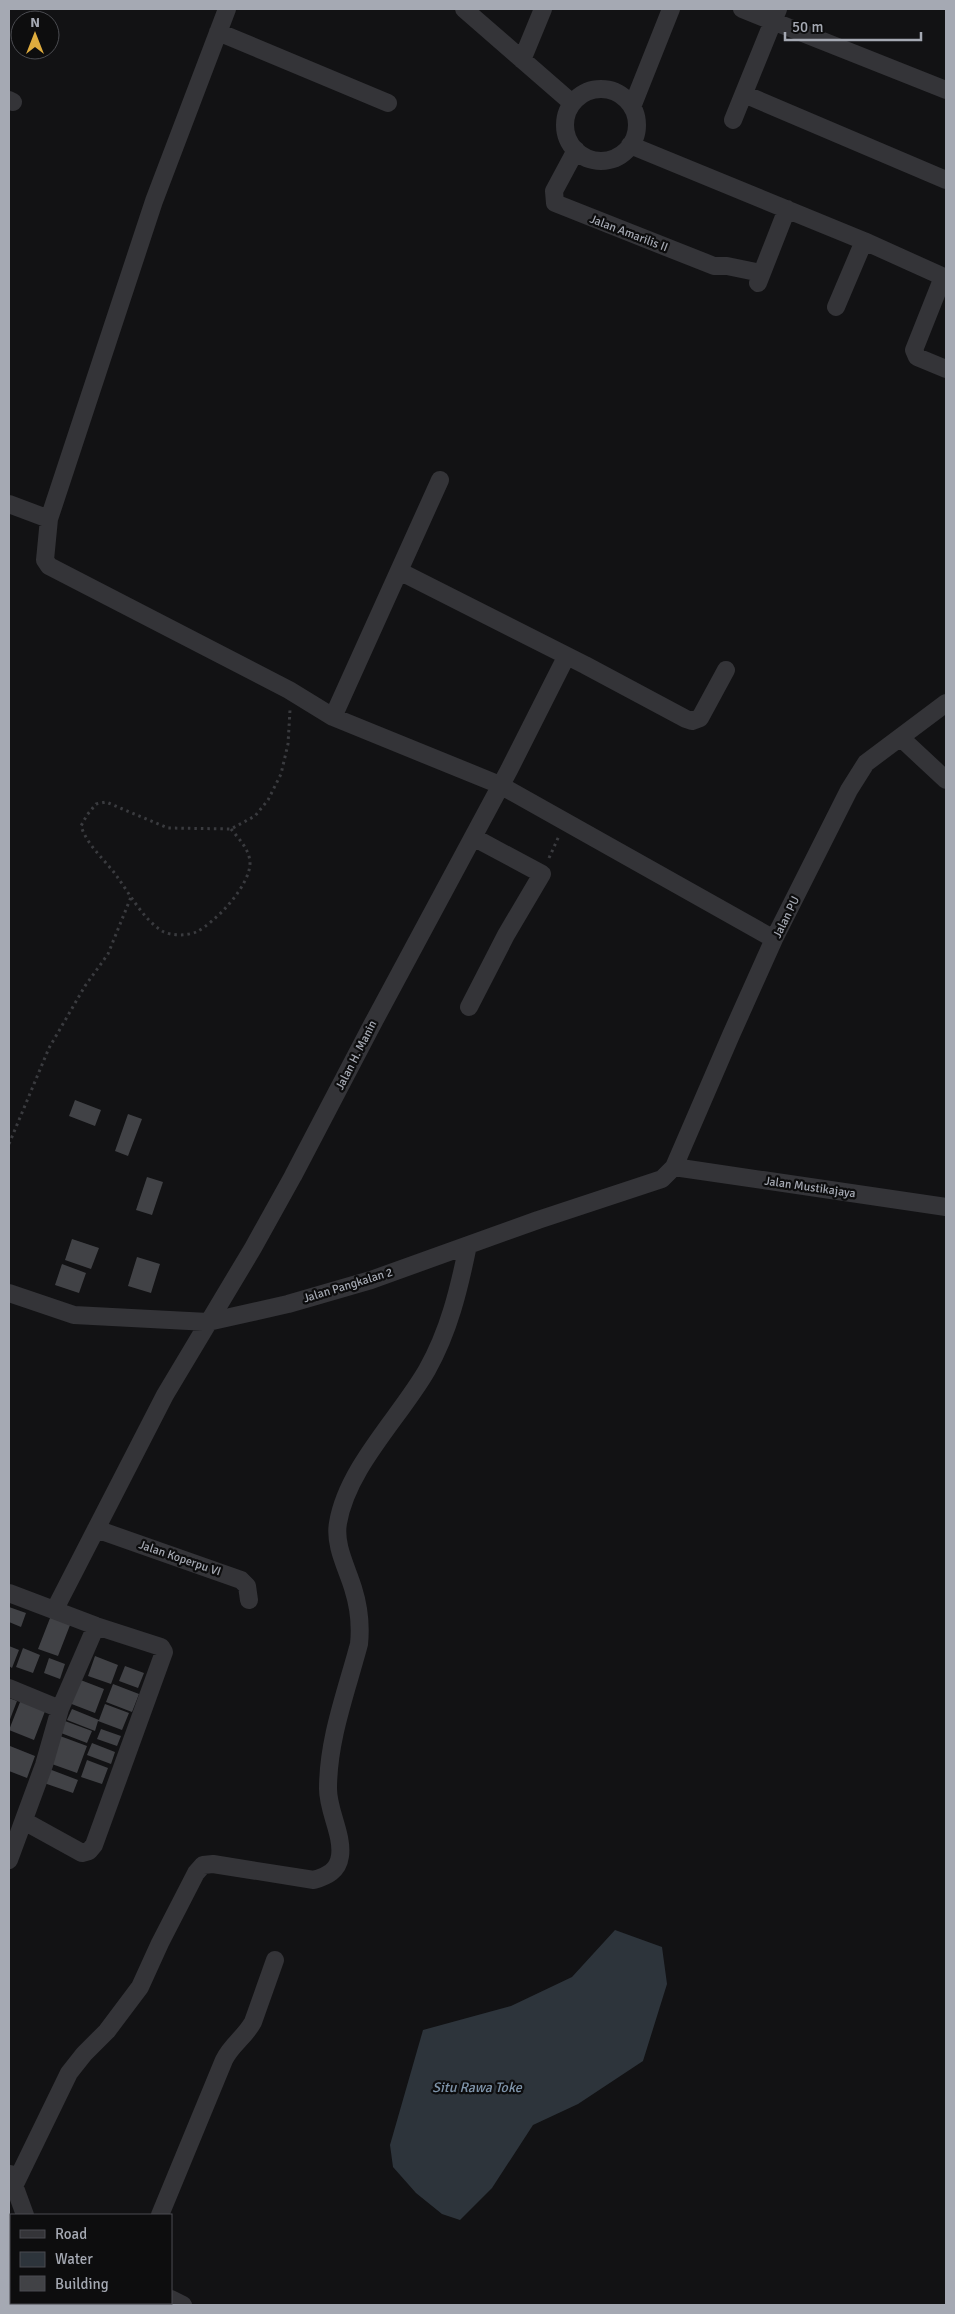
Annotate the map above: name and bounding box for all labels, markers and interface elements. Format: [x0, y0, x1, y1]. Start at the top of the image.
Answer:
north arrow [10, 10, 60, 60]
scale bar [785, 10, 921, 42]
text: N [30, 14, 40, 31]
text: 50 m [792, 18, 823, 36]
street label: Jalan Amarilis II [588, 212, 670, 255]
street label: Jalan PU [770, 894, 803, 941]
street label: Jalan H. Manin [333, 1018, 380, 1092]
street label: Jalan Mustikajaya [763, 1174, 857, 1201]
street label: Jalan Pangkalan 2 [302, 1265, 395, 1306]
street label: Jalan Koperpu VI [137, 1537, 223, 1580]
water label: Situ Rawa Toke [432, 2079, 523, 2096]
legend [10, 2214, 172, 2304]
text: Road [55, 2225, 87, 2243]
text: Water [55, 2250, 93, 2268]
text: Building [55, 2275, 109, 2293]

